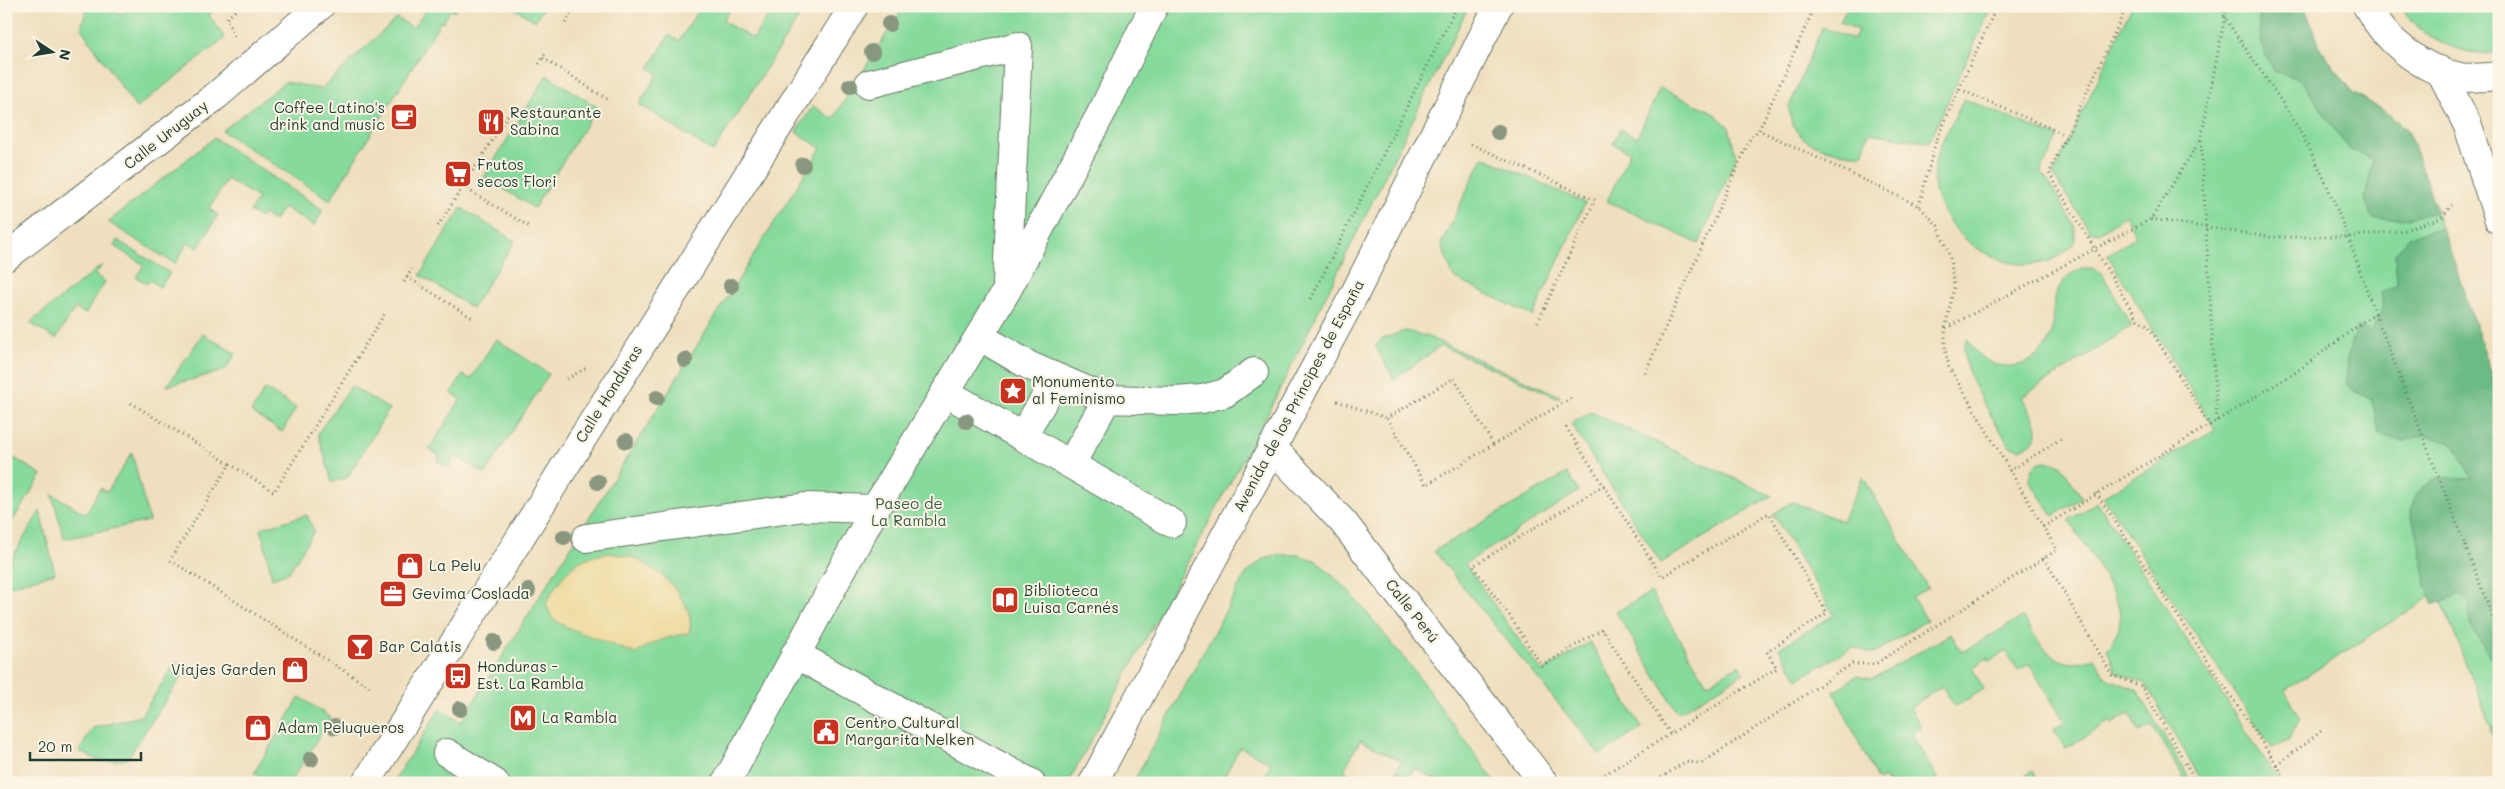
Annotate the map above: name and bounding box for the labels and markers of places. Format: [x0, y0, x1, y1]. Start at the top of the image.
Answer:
place label: Coffee Latino's drink and music [269, 97, 385, 134]
cafe icon: Coffee Latino's drink and music [389, 102, 419, 132]
place label: Restaurante Sabina [510, 102, 601, 139]
restaurant icon: Restaurante Sabina [476, 107, 506, 137]
place label: Frutos secos Flori [477, 154, 557, 191]
supermarket icon: Frutos secos Flori [443, 159, 473, 189]
place label: Monumento al Feminismo [1032, 371, 1125, 408]
place icon: Monumento al Feminismo [998, 376, 1028, 406]
shop icon: La Pelu [395, 551, 425, 581]
place label: La Pelu [429, 555, 481, 575]
office icon: Gevima Coslada [378, 579, 408, 609]
place label: Biblioteca Luisa Carnés [1024, 580, 1119, 617]
place label: Gevima Coslada [412, 583, 530, 603]
library icon: Biblioteca Luisa Carnés [990, 585, 1020, 615]
bar icon: Bar Calatis [345, 632, 375, 662]
place label: Bar Calatis [379, 636, 462, 656]
shop icon: Viajes Garden [280, 655, 310, 685]
place label: Honduras - Est. La Rambla [477, 656, 584, 693]
place label: Viajes Garden [171, 659, 276, 679]
bus stop icon: Honduras - Est. La Rambla [443, 661, 473, 691]
metro station icon: La Rambla [508, 703, 538, 733]
place label: La Rambla [542, 707, 618, 727]
place label: Centro Cultural Margarita Nelken [845, 712, 974, 749]
shop icon: Adam Peluqueros [243, 713, 273, 743]
place label: Adam Peluqueros [277, 717, 404, 737]
public building icon: Centro Cultural Margarita Nelken [811, 717, 841, 747]

